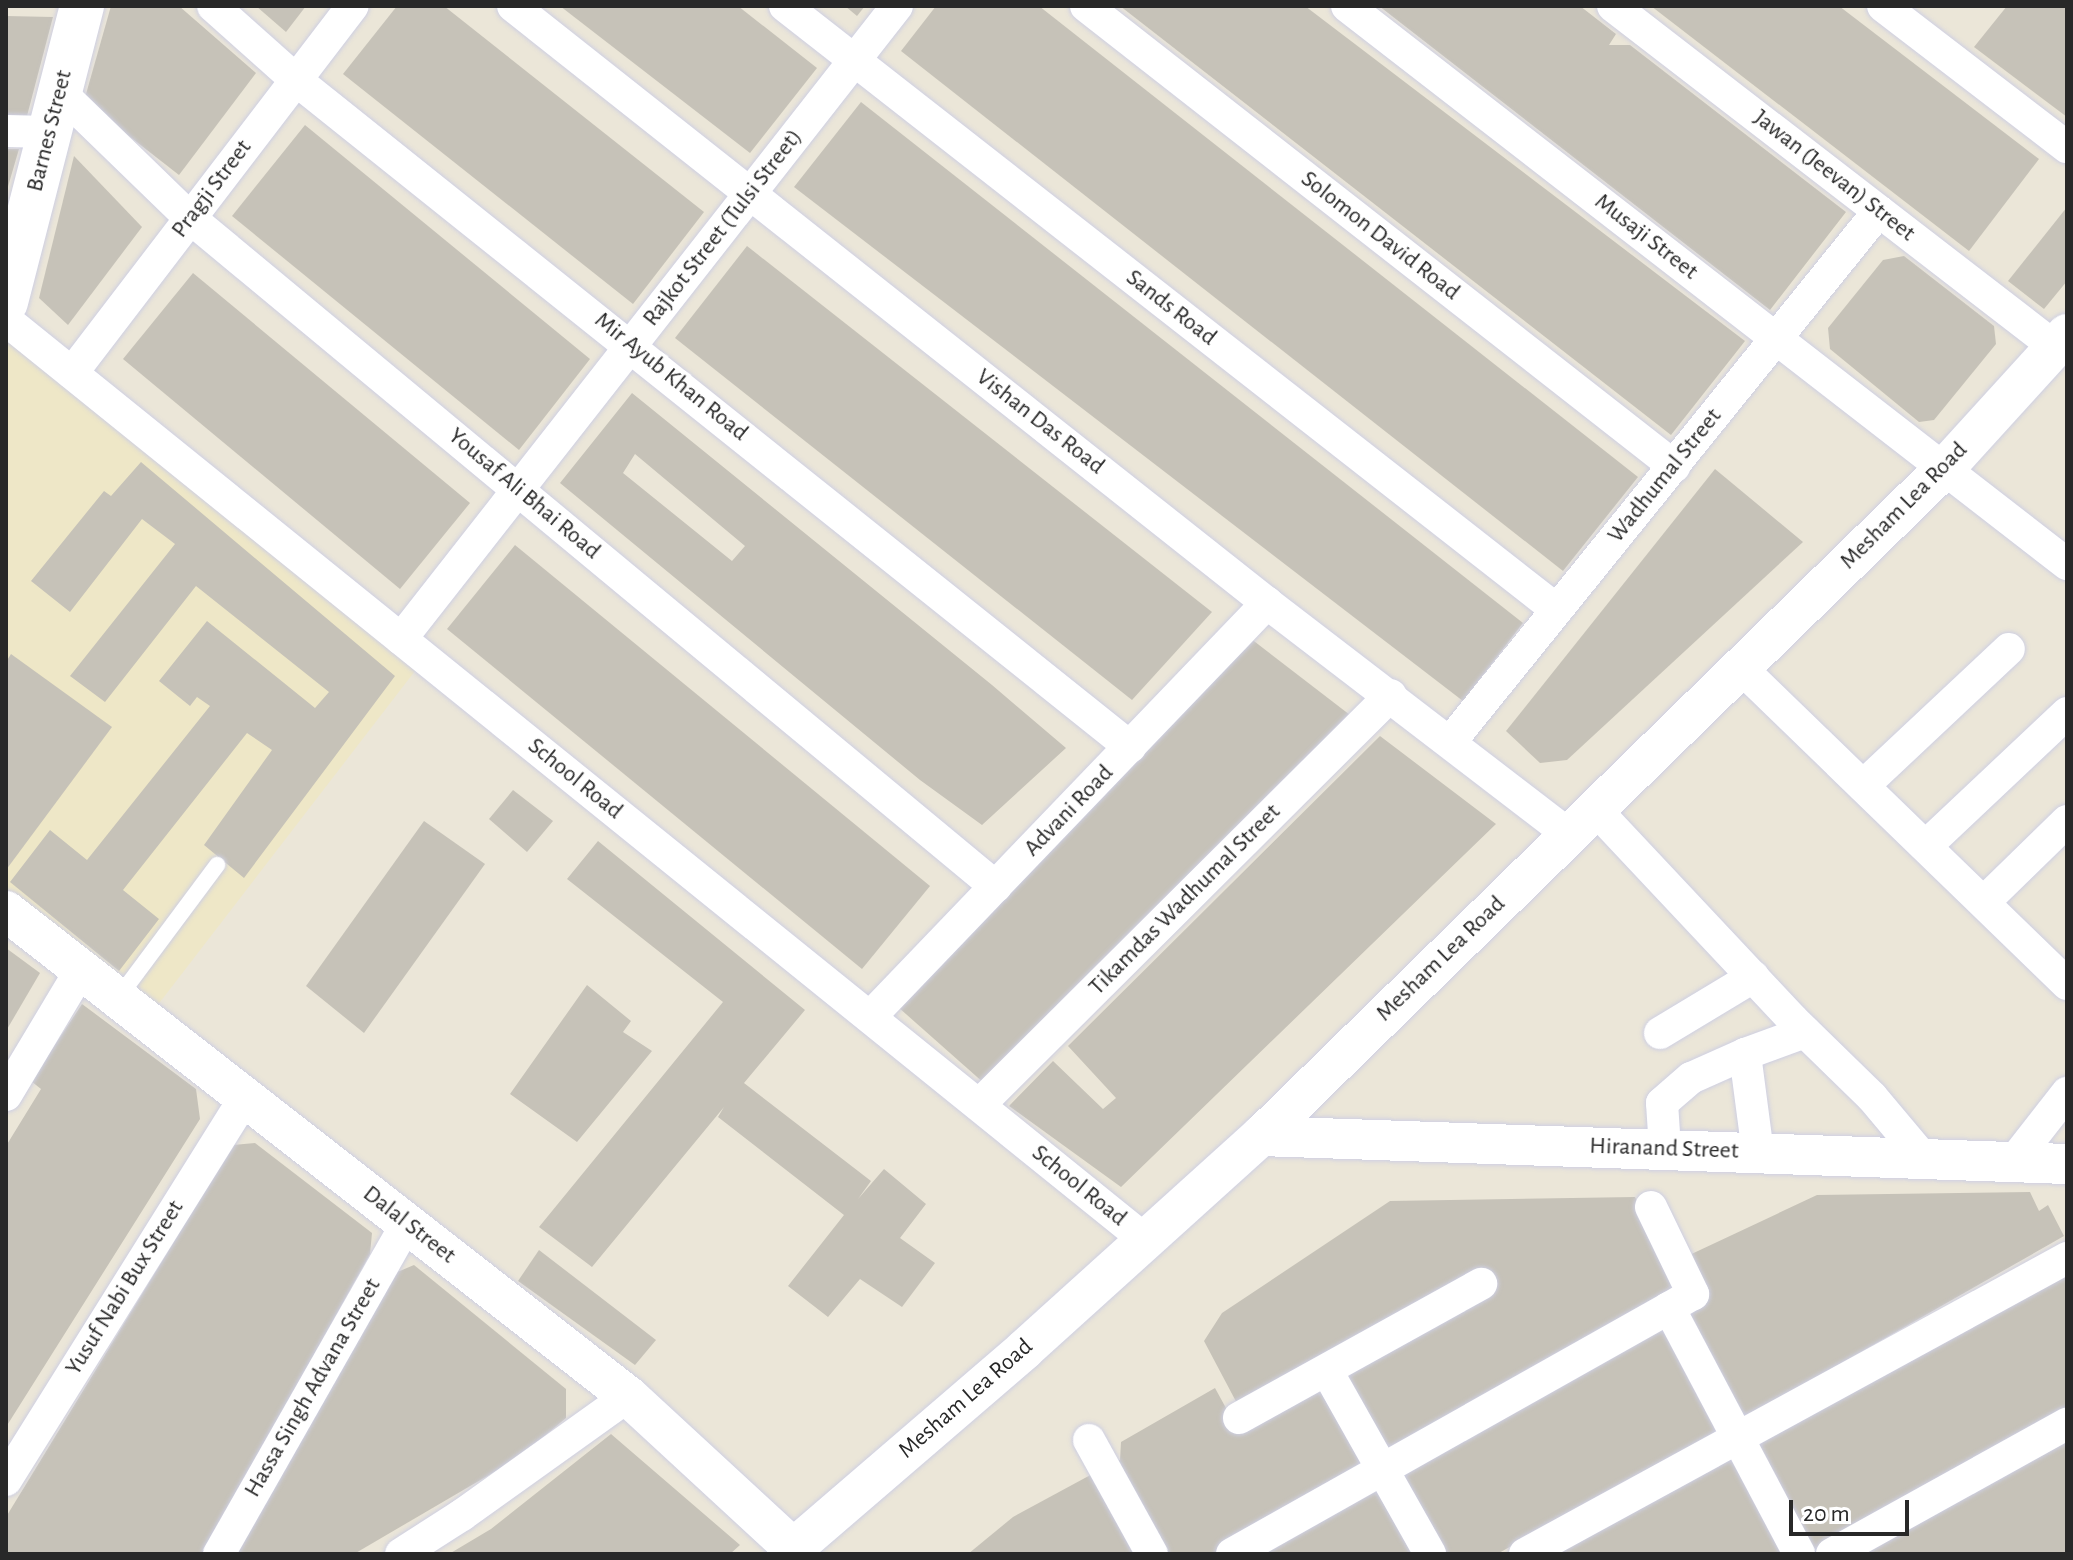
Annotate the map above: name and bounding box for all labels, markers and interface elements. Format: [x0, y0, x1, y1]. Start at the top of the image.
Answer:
street label: Barnes Street [21, 67, 79, 195]
street label: Jawan (Jeevan) Street [1747, 104, 1921, 248]
street label: Rajkot Street (Tulsi Street) [637, 124, 809, 332]
street label: Pragji Street [166, 134, 258, 244]
street label: Solomon David Road [1295, 165, 1465, 307]
street label: Musaji Street [1589, 188, 1703, 286]
street label: Sands Road [1120, 264, 1222, 352]
street label: Mir Ayub Khan Road [588, 306, 754, 448]
street label: Vishan Das Road [970, 363, 1110, 481]
street label: Wadhumal Street [1602, 403, 1728, 549]
street label: Yousaf Ali Bhai Road [442, 422, 606, 566]
street label: Mesham Lea Road [1834, 436, 1974, 576]
street label: School Road [522, 732, 628, 826]
street label: Advani Road [1018, 759, 1120, 863]
street label: Tikamdas Wadhumal Street [1083, 798, 1287, 1002]
street label: Mesham Lea Road [1370, 890, 1512, 1028]
street label: Hiranand Street [1589, 1132, 1739, 1166]
street label: School Road [1026, 1139, 1132, 1233]
street label: Dalal Street [357, 1180, 461, 1270]
street label: Yusuf Nabi Bux Street [60, 1195, 190, 1381]
street label: Hassa Singh Advana Street [239, 1273, 387, 1503]
street label: Mesham Lea Road [893, 1333, 1039, 1465]
scale bar [1793, 1484, 1913, 1534]
text: 20 m [1803, 1502, 1850, 1526]

